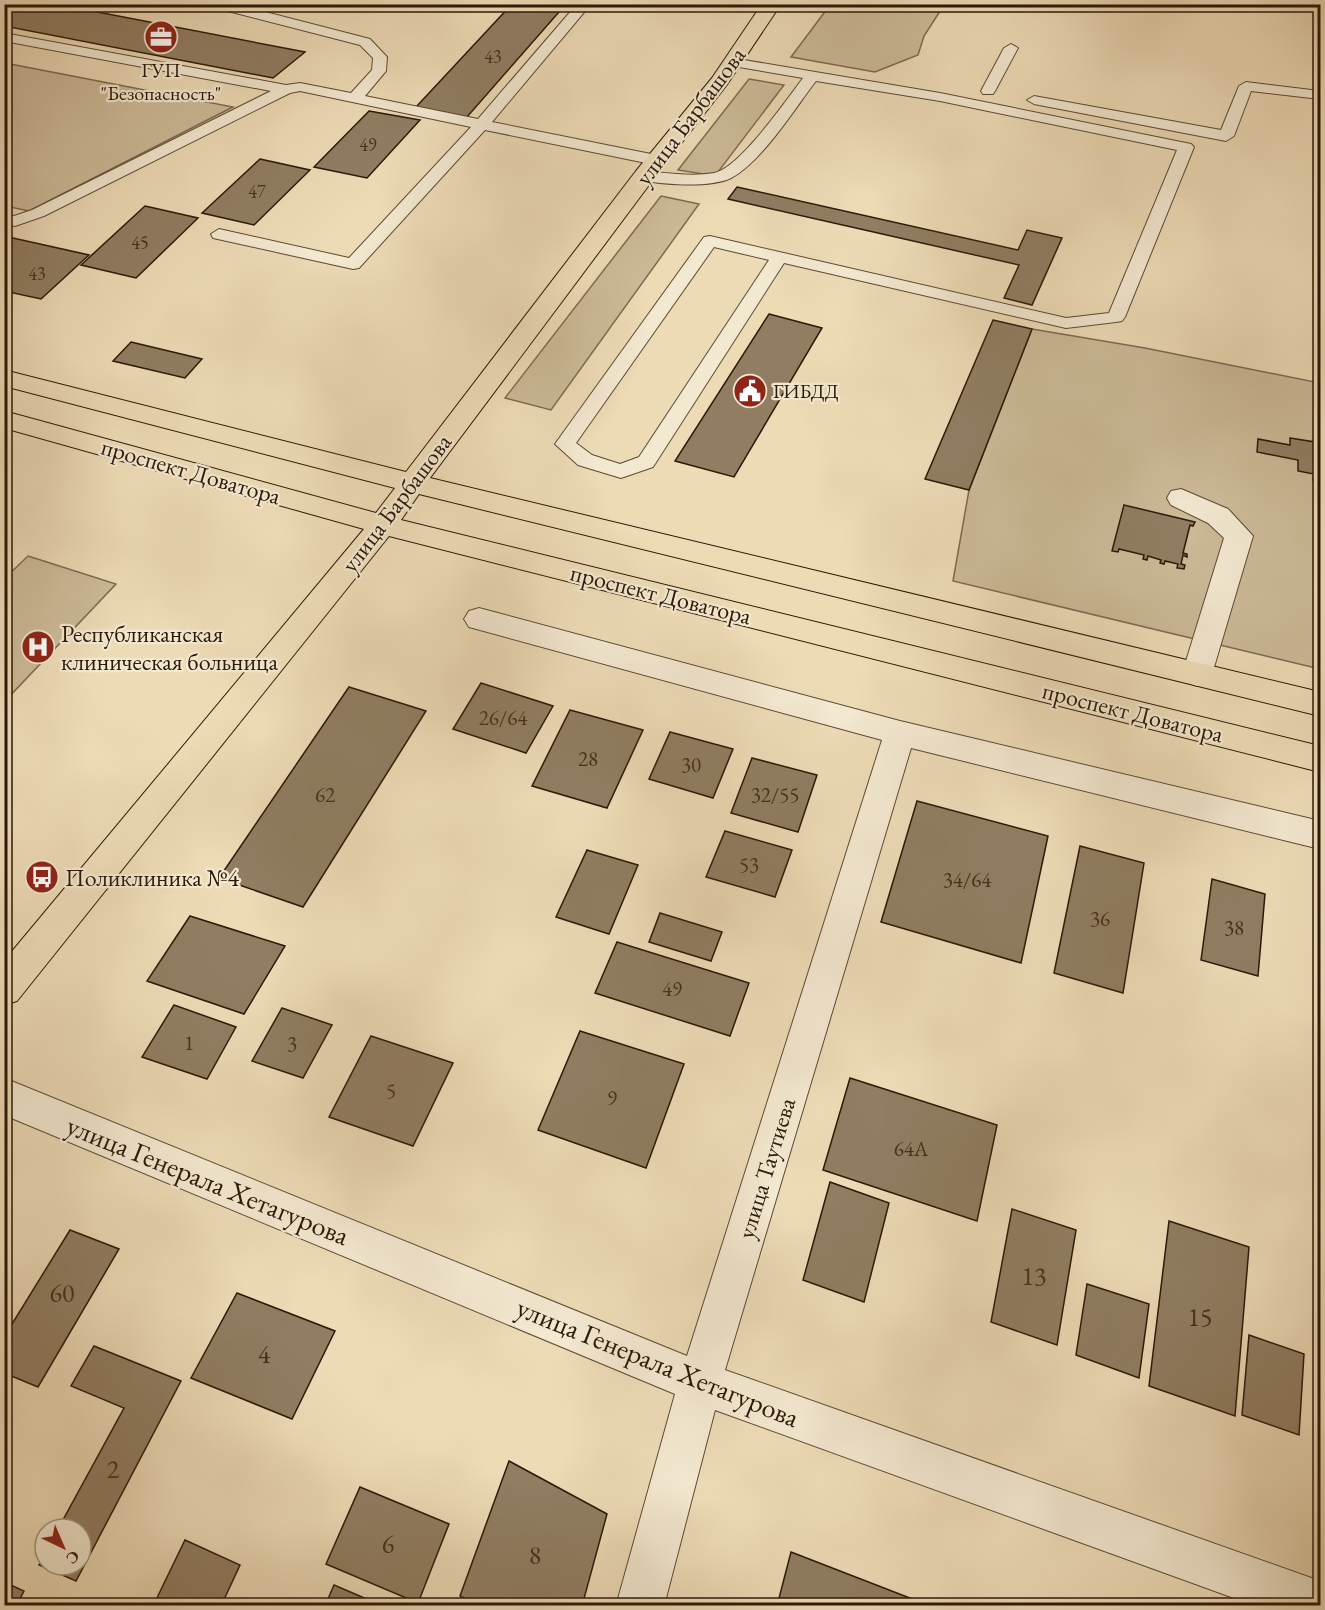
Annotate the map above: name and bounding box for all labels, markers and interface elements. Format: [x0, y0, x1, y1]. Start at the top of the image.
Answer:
office icon: ГУП "Безопасность" [143, 19, 179, 55]
street label: улица Барбашова [628, 40, 752, 191]
house number: 43 [484, 45, 502, 68]
place label: ГУП "Безопасность" [101, 57, 221, 106]
house number: 49 [359, 133, 377, 156]
house number: 47 [248, 180, 266, 203]
house number: 45 [131, 231, 149, 254]
house number: 43 [28, 262, 46, 285]
public building icon: ГИБДД [732, 373, 768, 409]
place label: ГИБДД [773, 378, 839, 404]
street label: улица Барбашова [334, 427, 458, 578]
street label: проспект Доватора [98, 431, 285, 512]
street label: проспект Доватора [567, 557, 755, 632]
place label: Республиканская клиническая больница [61, 618, 278, 677]
hospital icon: Республиканская клиническая больница [20, 629, 56, 665]
street label: проспект Доватора [1039, 675, 1227, 750]
house number: 26/64 [479, 704, 528, 731]
house number: 28 [578, 745, 598, 772]
house number: 30 [681, 751, 701, 778]
house number: 62 [315, 781, 335, 808]
house number: 32/55 [751, 781, 799, 808]
house number: 53 [739, 851, 759, 878]
bus stop icon: Поликлиника №4 [24, 859, 60, 895]
place label: Поликлиника №4 [65, 862, 240, 893]
house number: 34/64 [943, 866, 992, 893]
house number: 36 [1090, 905, 1110, 932]
house number: 38 [1224, 914, 1244, 941]
house number: 49 [662, 975, 682, 1002]
house number: 1 [184, 1029, 194, 1056]
house number: 3 [287, 1030, 297, 1057]
house number: 5 [386, 1077, 396, 1104]
house number: 9 [607, 1084, 617, 1111]
street label: улица Таутиева [730, 1093, 802, 1242]
street label: улица Генерала Хетагурова [61, 1107, 355, 1254]
house number: 64А [894, 1135, 929, 1162]
house number: 13 [1022, 1259, 1046, 1293]
house number: 60 [50, 1276, 74, 1310]
street label: улица Генерала Хетагурова [511, 1289, 805, 1436]
house number: 15 [1188, 1300, 1212, 1334]
house number: 4 [258, 1337, 271, 1371]
house number: 2 [107, 1452, 120, 1486]
north arrow [33, 1517, 93, 1577]
house number: 6 [382, 1527, 394, 1561]
house number: 8 [529, 1538, 541, 1572]
text: С [62, 1546, 84, 1569]

